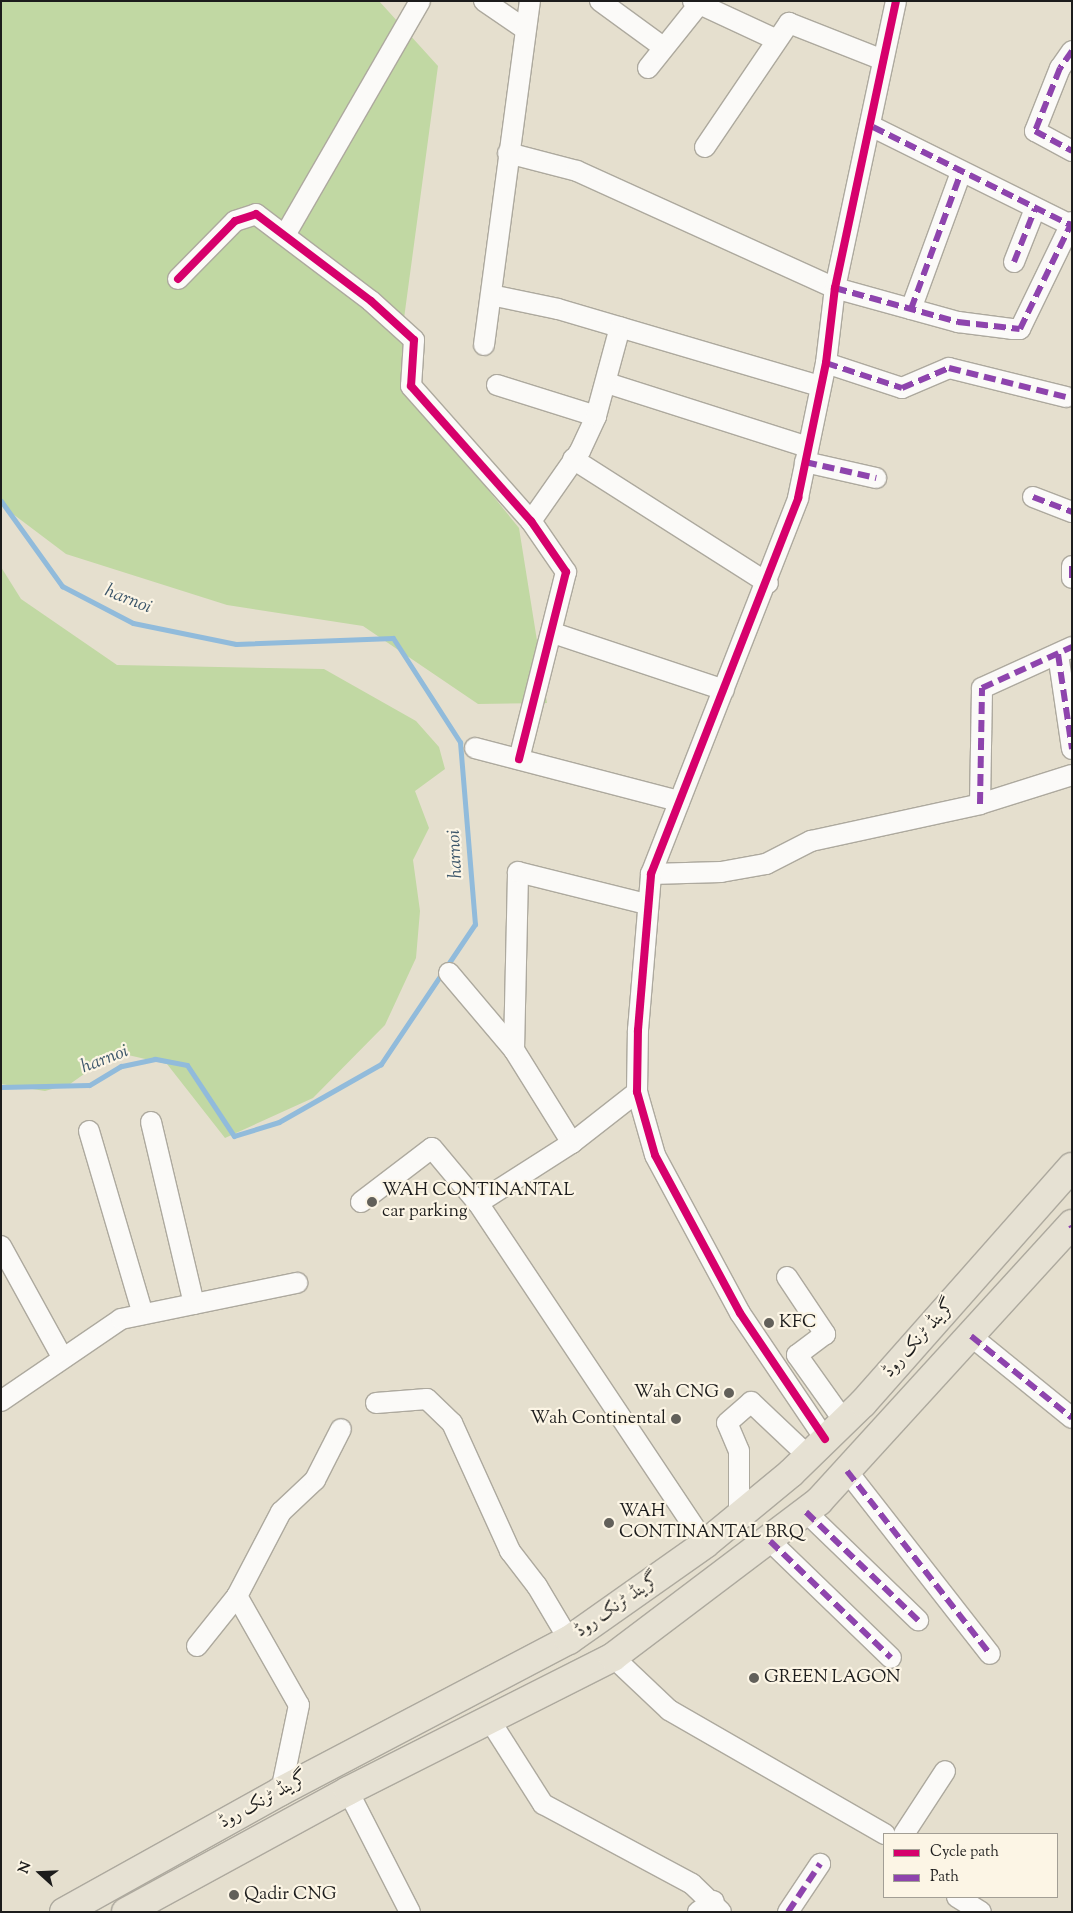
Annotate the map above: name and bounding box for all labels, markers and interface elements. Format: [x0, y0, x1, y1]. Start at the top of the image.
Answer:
water label: harnoi [101, 580, 155, 620]
water label: harnoi [443, 829, 469, 879]
water label: harnoi [78, 1041, 132, 1079]
place label: WAH CONTINANTAL car parking [382, 1181, 574, 1224]
marker: WAH CONTINANTAL car parking [366, 1196, 378, 1208]
street label: گرینڈ ٹرنک روڈ [879, 1295, 961, 1383]
place label: KFC [779, 1312, 817, 1334]
marker: KFC [763, 1317, 775, 1329]
place label: Wah CNG [634, 1382, 719, 1404]
marker: Wah CNG [723, 1387, 735, 1399]
place label: Wah Continental [530, 1408, 666, 1430]
marker: Wah Continental [670, 1413, 682, 1425]
place label: WAH CONTINANTAL BRQ [619, 1502, 804, 1545]
marker: WAH CONTINANTAL BRQ [603, 1517, 615, 1529]
street label: گرینڈ ٹرنک روڈ [571, 1569, 665, 1643]
place label: GREEN LAGON [764, 1667, 900, 1689]
marker: GREEN LAGON [748, 1672, 760, 1684]
street label: گرینڈ ٹرنک روڈ [216, 1768, 312, 1834]
legend [883, 1833, 1058, 1898]
text: Cycle path [930, 1842, 999, 1863]
north arrow [15, 1848, 65, 1898]
text: N [15, 1859, 37, 1877]
text: Path [930, 1867, 959, 1888]
place label: Qadir CNG [244, 1884, 337, 1906]
marker: Qadir CNG [228, 1889, 240, 1901]

